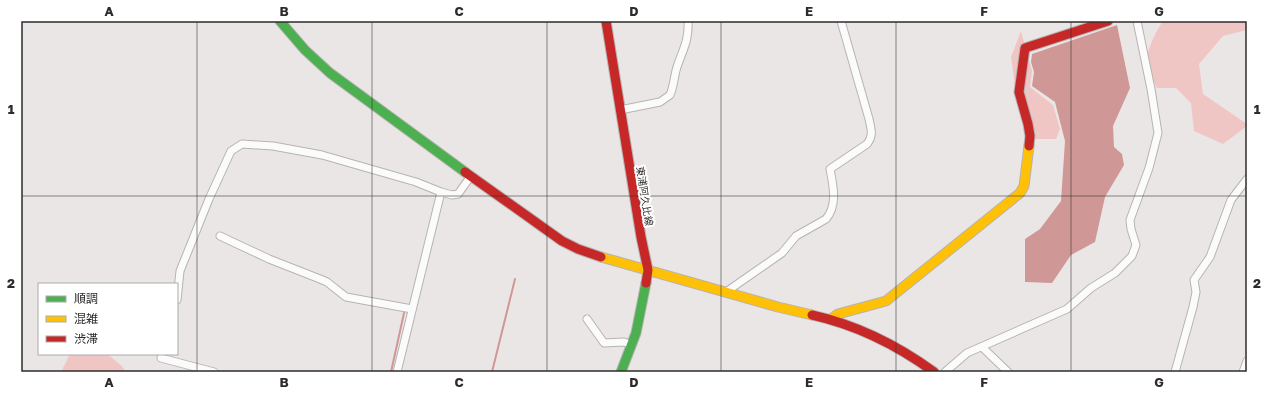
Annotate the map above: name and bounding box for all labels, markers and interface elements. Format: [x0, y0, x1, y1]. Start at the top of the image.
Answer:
text: A [104, 3, 114, 19]
text: B [279, 3, 289, 19]
text: C [454, 3, 464, 19]
text: D [629, 3, 639, 19]
text: E [805, 3, 813, 19]
text: F [980, 3, 988, 19]
text: G [1154, 3, 1164, 19]
text: 1 [8, 101, 15, 117]
text: 1 [1254, 101, 1261, 117]
street label: 東浦阿久比線 [634, 165, 656, 227]
text: 2 [7, 275, 15, 291]
text: 2 [1253, 275, 1261, 291]
legend [38, 283, 178, 355]
text: 順調 [74, 291, 98, 306]
text: 混雑 [74, 311, 98, 326]
text: 渋滞 [74, 331, 98, 346]
text: A [104, 374, 114, 390]
text: B [279, 374, 289, 390]
text: C [454, 374, 464, 390]
text: D [629, 374, 639, 390]
text: E [805, 374, 813, 390]
text: F [980, 374, 988, 390]
text: G [1154, 374, 1164, 390]

